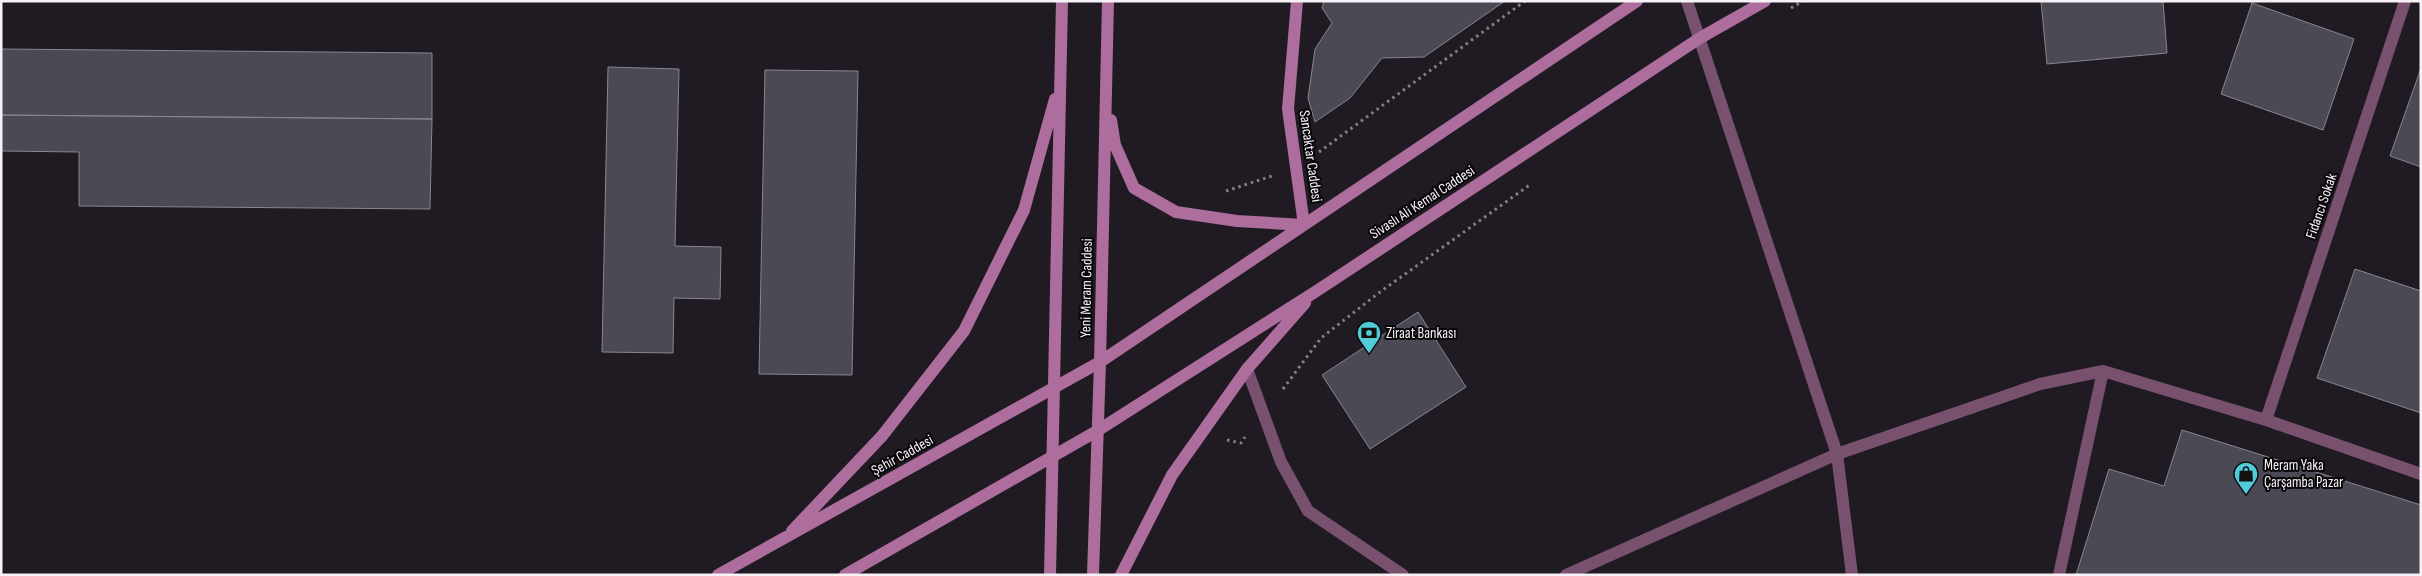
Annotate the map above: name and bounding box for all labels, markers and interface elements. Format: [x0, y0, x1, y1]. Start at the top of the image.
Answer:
street label: Sancaktar Caddesi [1295, 109, 1326, 203]
street label: Sivaslı Ali Kemal Caddesi [1366, 161, 1479, 243]
street label: Fidancı Sokak [2301, 171, 2342, 241]
street label: Yeni Meram Caddesi [1076, 238, 1097, 338]
bank icon: Ziraat Bankası [1356, 320, 1382, 354]
place label: Ziraat Bankası [1386, 324, 1456, 343]
street label: Şehir Caddesi [868, 431, 937, 480]
place label: Meram Yaka Çarşamba Pazar [2264, 456, 2344, 492]
shop icon: Meram Yaka Çarşamba Pazar [2233, 461, 2259, 495]

